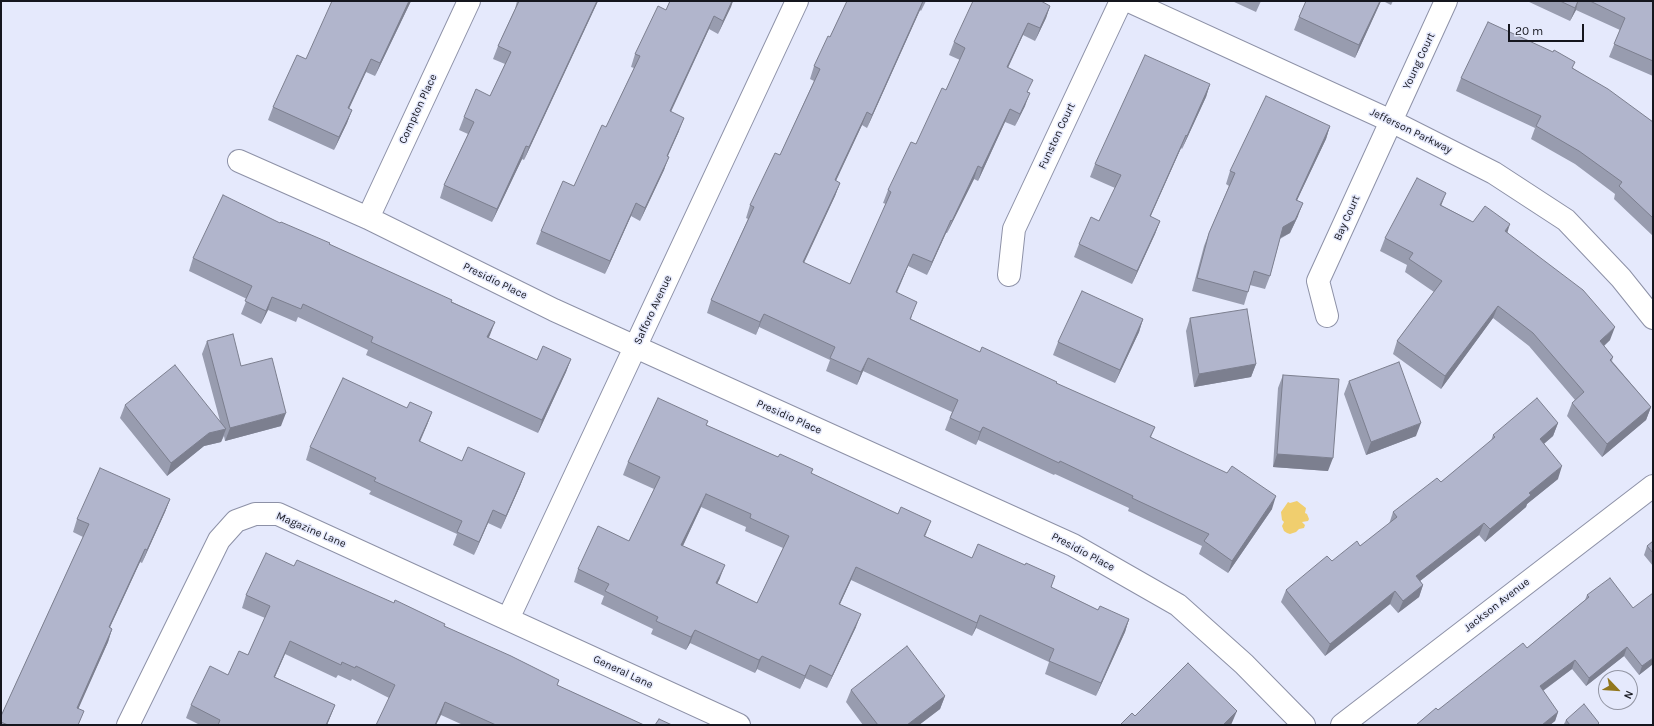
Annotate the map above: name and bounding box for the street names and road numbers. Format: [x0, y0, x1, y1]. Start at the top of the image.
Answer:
street label: Young Court [1400, 31, 1438, 91]
street label: Compton Place [396, 72, 440, 146]
street label: Funston Court [1036, 101, 1078, 171]
street label: Jefferson Parkway [1368, 105, 1454, 157]
street label: Bay Court [1331, 193, 1363, 243]
street label: Presidio Place [461, 260, 529, 302]
street label: Safforo Avenue [631, 273, 675, 347]
street label: Presidio Place [754, 397, 824, 437]
street label: Magazine Lane [274, 509, 348, 551]
street label: Presidio Place [1049, 530, 1117, 574]
street label: Jackson Avenue [1462, 575, 1532, 635]
street label: General Lane [591, 652, 655, 692]

